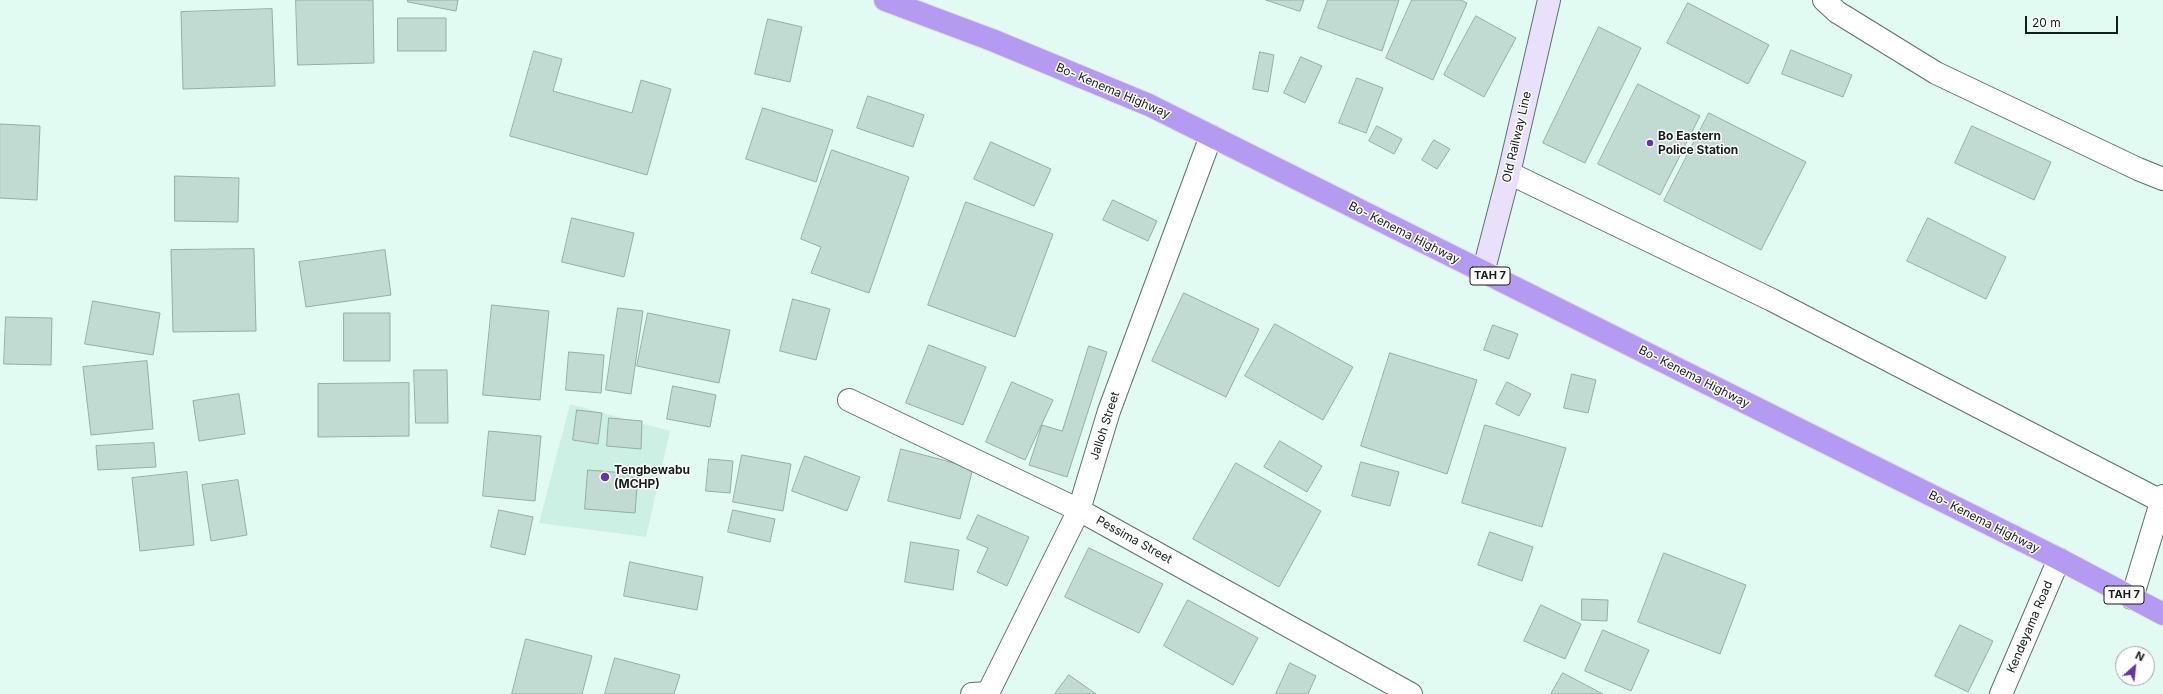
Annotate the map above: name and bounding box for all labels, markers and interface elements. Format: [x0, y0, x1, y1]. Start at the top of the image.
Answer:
scale bar [2027, 8, 2120, 34]
text: 20 m [2032, 15, 2061, 30]
street label: Bo- Kenema Highway [1054, 60, 1172, 122]
street label: Old Railway Line [1499, 90, 1535, 184]
place label: Bo Eastern Police Station [1658, 129, 1738, 157]
marker: Bo Eastern Police Station [1645, 138, 1655, 148]
street label: Bo- Kenema Highway [1346, 199, 1462, 267]
road number: TAH 7 [1470, 267, 1510, 285]
street label: Bo- Kenema Highway [1636, 343, 1752, 411]
street label: Jalloh Street [1087, 390, 1123, 462]
place label: Tengbewabu (MCHP) [614, 463, 690, 491]
marker: Tengbewabu (MCHP) [599, 471, 611, 483]
street label: Bo- Kenema Highway [1926, 488, 2042, 556]
street label: Pessima Street [1093, 513, 1175, 567]
street label: Kendeyama Road [2004, 579, 2056, 675]
road number: TAH 7 [2104, 586, 2144, 604]
north arrow [2115, 646, 2155, 686]
text: N [2133, 648, 2147, 664]

